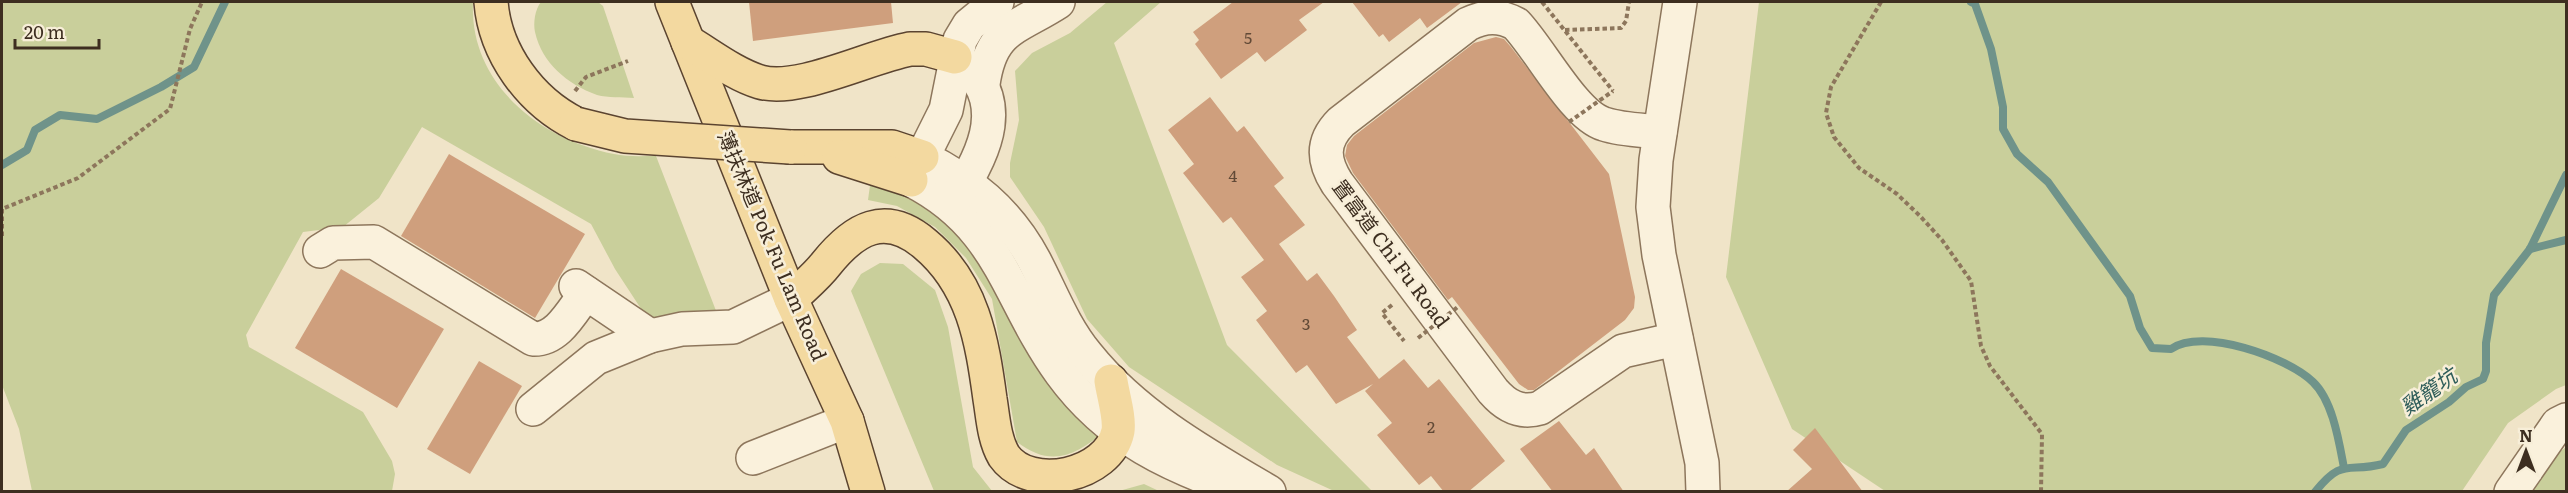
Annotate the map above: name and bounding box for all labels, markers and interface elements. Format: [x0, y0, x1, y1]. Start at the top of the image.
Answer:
scale bar [15, 12, 99, 50]
text: 20 m [24, 18, 65, 45]
house number: 5 [1244, 25, 1252, 49]
street label: 薄扶林道 Pok Fu Lam Road [712, 125, 836, 365]
house number: 4 [1229, 163, 1238, 187]
street label: 置富道 Chi Fu Road [1327, 172, 1458, 333]
house number: 3 [1302, 311, 1310, 335]
water label: 雞籠坑 [2393, 357, 2465, 421]
house number: 2 [1427, 414, 1435, 438]
north arrow [2496, 421, 2556, 481]
text: N [2519, 423, 2533, 447]

